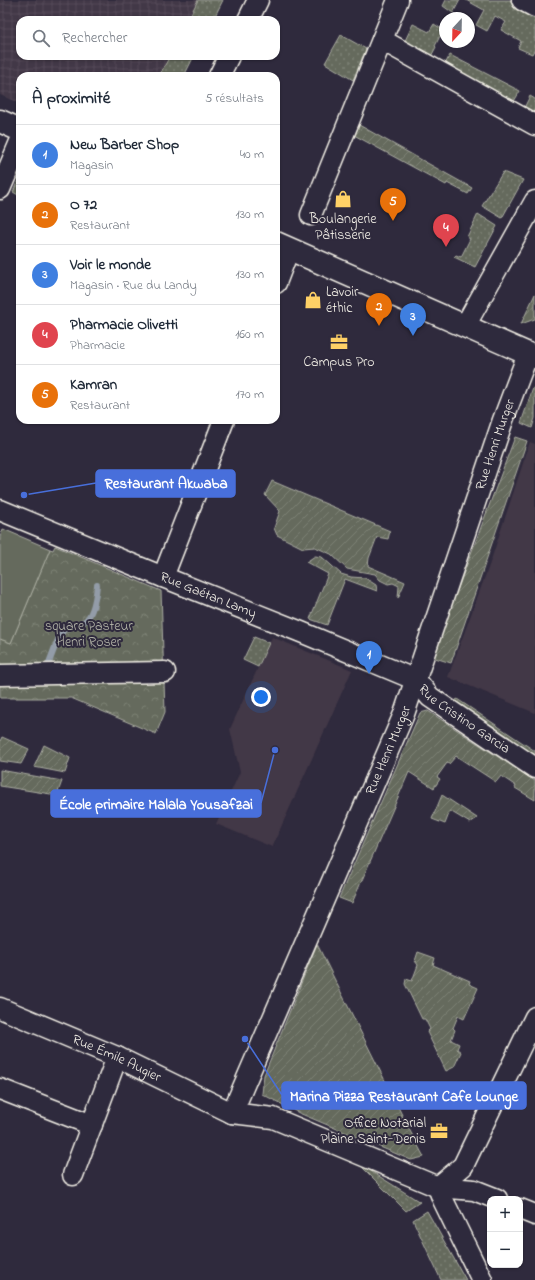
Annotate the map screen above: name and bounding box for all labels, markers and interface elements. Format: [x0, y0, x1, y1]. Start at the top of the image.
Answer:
north arrow [439, 12, 475, 48]
search box [16, 16, 280, 60]
icon: search [30, 27, 52, 49]
text: Rechercher [62, 27, 127, 49]
text: À proximité [32, 86, 110, 111]
text: 5 résultats [205, 89, 264, 108]
text: New Barber Shop [70, 134, 179, 156]
text: 1 [43, 145, 47, 164]
text: 40 m [240, 145, 264, 164]
text: Magasin [70, 156, 113, 175]
pin: 5 [380, 188, 406, 221]
shop icon: Boulangerie Pâtisserie [333, 189, 353, 209]
text: O 72 [70, 194, 97, 216]
text: 2 [42, 205, 48, 224]
text: 130 m [236, 205, 264, 224]
place label: Boulangerie Pâtisserie [308, 209, 377, 246]
pin: 4 [433, 214, 459, 247]
text: Restaurant [70, 216, 130, 235]
text: Voir le monde [70, 254, 151, 276]
text: 3 [42, 265, 48, 284]
text: 130 m [236, 265, 264, 284]
text: Magasin · Rue du Landy [70, 276, 197, 295]
place label: Lavoir éthic [326, 282, 359, 319]
shop icon: Lavoir éthic [303, 290, 323, 310]
pin: 2 [366, 293, 392, 326]
pin: 3 [400, 303, 426, 336]
text: Pharmacie Olivetti [70, 314, 178, 336]
text: 4 [42, 325, 48, 344]
text: 160 m [235, 325, 264, 344]
office icon: Campus Pro [329, 332, 349, 352]
text: Pharmacie [70, 336, 125, 355]
place label: Campus Pro [303, 352, 375, 373]
text: Kamran [70, 374, 117, 396]
text: 5 [41, 385, 49, 404]
text: 170 m [236, 385, 264, 404]
street label: Rue Henri Murger [470, 395, 521, 493]
text: Restaurant [70, 396, 130, 415]
callout: Restaurant Akwaba [96, 470, 235, 497]
text: Restaurant Akwaba [103, 473, 228, 495]
street label: Rue Gaétan Lamy [157, 566, 260, 625]
park label: square Pasteur Henri Roser [45, 616, 134, 653]
pin: 1 [356, 641, 382, 674]
street label: Rue Cristino Garcia [413, 680, 515, 759]
your location [251, 687, 271, 707]
street label: Rue Henri Murger [360, 702, 417, 798]
callout: École primaire Malala Yousafzai [51, 790, 261, 817]
text: École primaire Malala Yousafzai [59, 794, 253, 816]
street label: Rue Émile Augier [69, 1029, 165, 1088]
callout: Marina Pizza Restaurant Cafe Lounge [282, 1082, 526, 1109]
text: Marina Pizza Restaurant Cafe Lounge [290, 1086, 520, 1110]
place label: Office Notarial Plaine Saint-Denis [321, 1113, 426, 1150]
office icon: Office Notarial Plaine Saint-Denis [429, 1121, 449, 1141]
map controls [487, 1196, 523, 1268]
button: + [487, 1196, 523, 1232]
button: − [487, 1232, 523, 1268]

